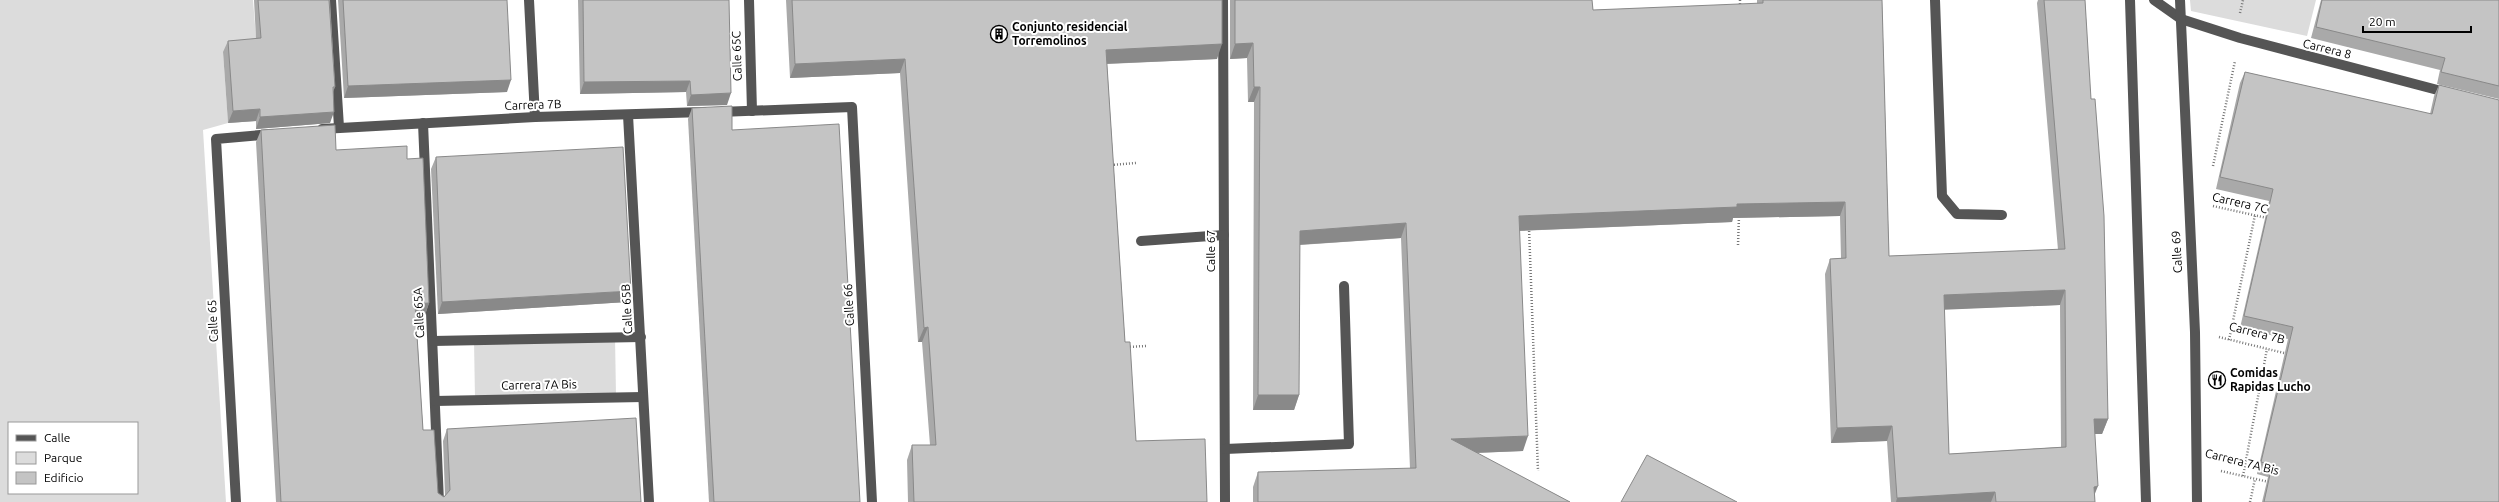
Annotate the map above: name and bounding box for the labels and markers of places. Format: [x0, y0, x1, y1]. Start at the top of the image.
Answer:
place label: Conjunto residencial Torremolinos [1012, 20, 1128, 47]
building icon: Conjunto residencial Torremolinos [989, 24, 1009, 44]
place label: Comidas Rapidas Lucho [2230, 366, 2311, 393]
restaurant icon: Comidas Rapidas Lucho [2207, 370, 2227, 390]

